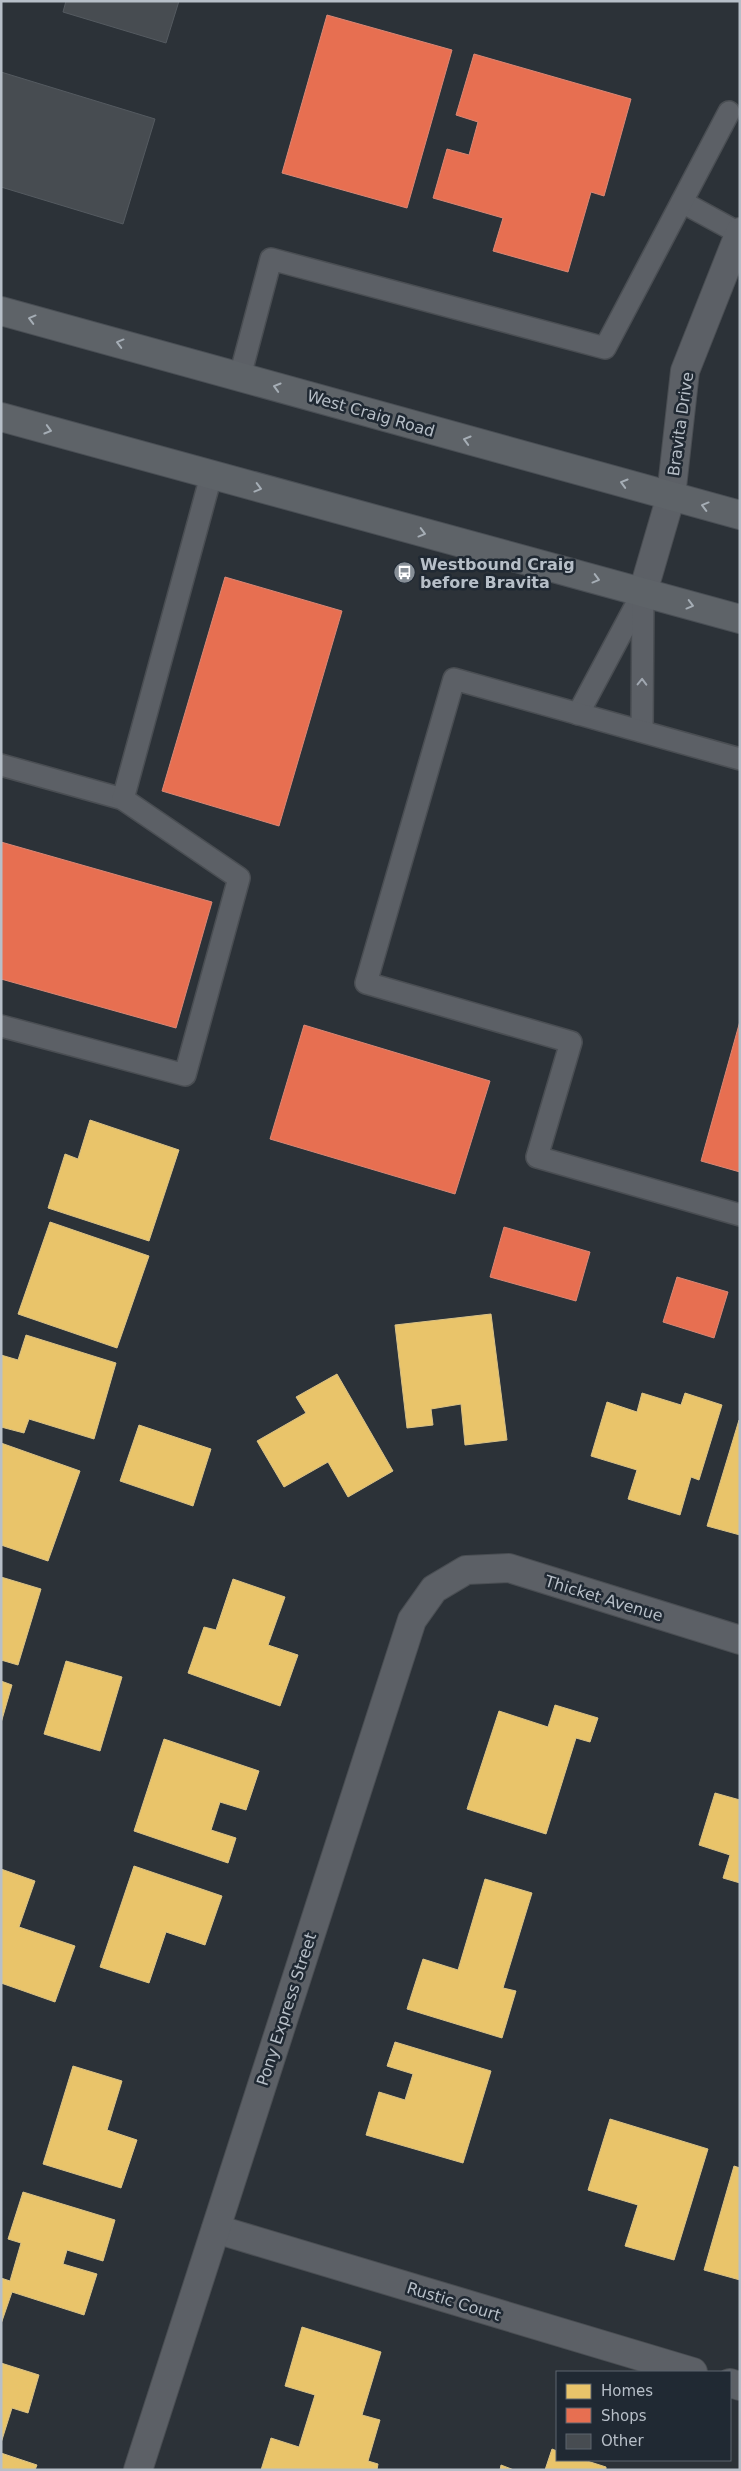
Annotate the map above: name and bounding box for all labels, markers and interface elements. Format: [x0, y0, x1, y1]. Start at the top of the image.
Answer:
one-way arrow [29, 315, 37, 325]
one-way arrow [117, 339, 125, 349]
street label: Bravita Drive [664, 371, 697, 477]
one-way arrow [273, 382, 281, 392]
street label: West Craig Road [305, 386, 437, 441]
one-way arrow [44, 425, 52, 435]
one-way arrow [463, 435, 472, 445]
one-way arrow [620, 479, 628, 489]
one-way arrow [253, 483, 261, 493]
one-way arrow [701, 501, 710, 512]
one-way arrow [417, 527, 425, 537]
place label: Westbound Craig before Bravita [420, 555, 575, 592]
bus stop icon: Westbound Craig before Bravita [392, 561, 416, 585]
one-way arrow [591, 574, 599, 584]
one-way arrow [686, 599, 695, 610]
one-way arrow [637, 678, 647, 686]
street label: Thicket Avenue [542, 1571, 665, 1625]
street label: Pony Express Street [253, 1930, 320, 2088]
street label: Rustic Court [404, 2278, 503, 2325]
legend [556, 2371, 731, 2461]
text: Homes [601, 2382, 653, 2400]
text: Shops [601, 2407, 647, 2425]
text: Other [601, 2432, 644, 2450]

